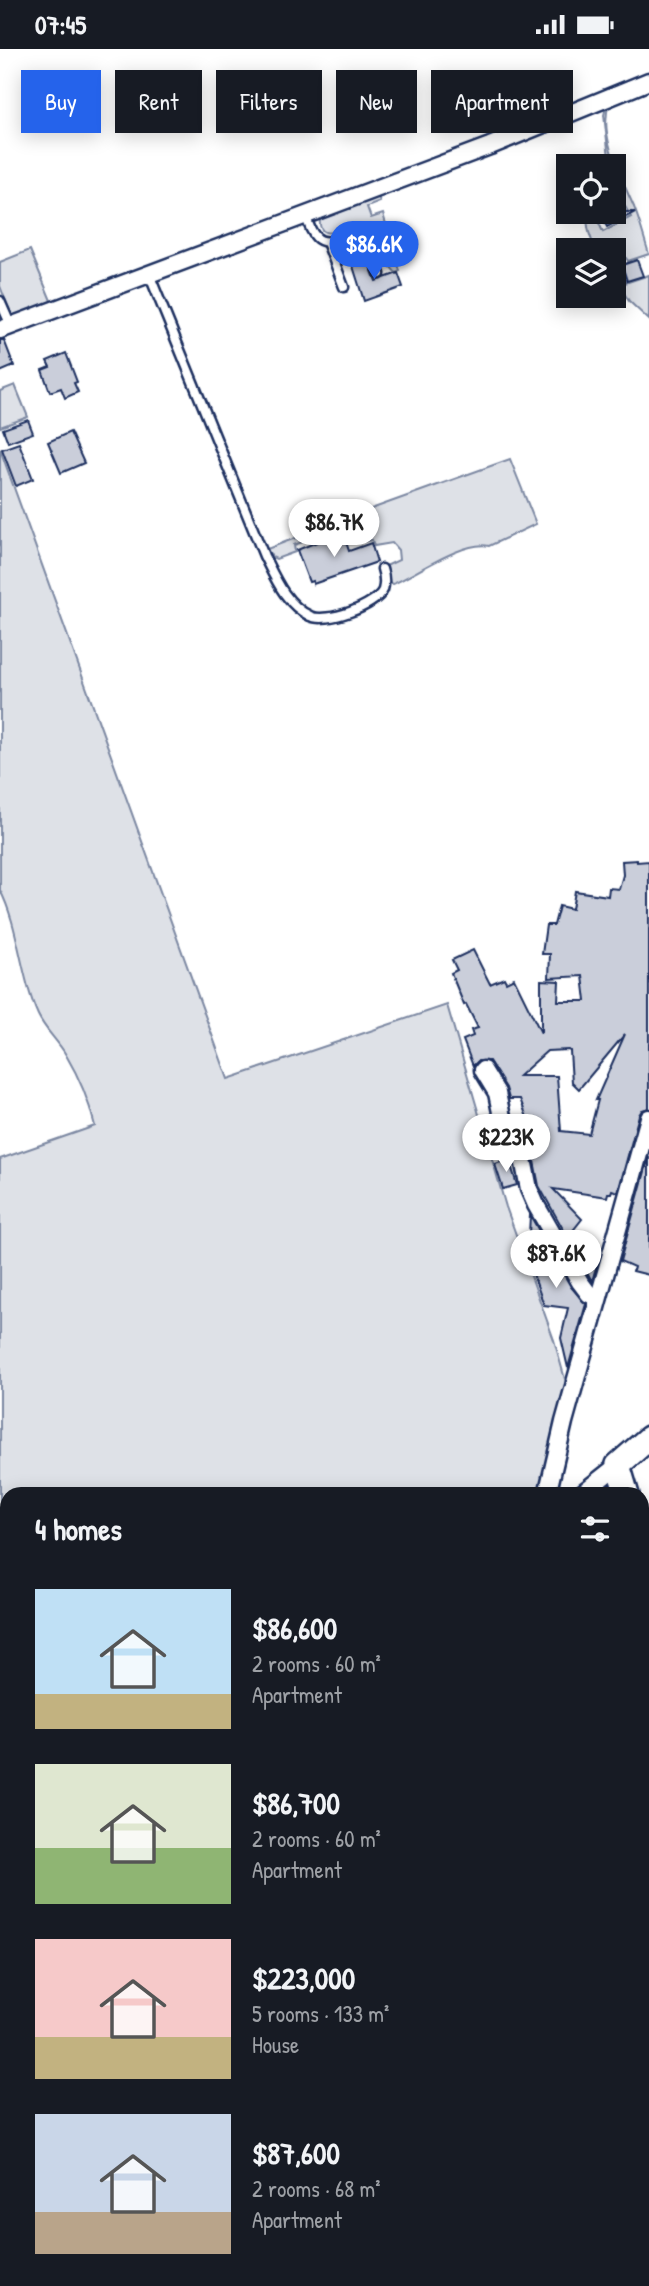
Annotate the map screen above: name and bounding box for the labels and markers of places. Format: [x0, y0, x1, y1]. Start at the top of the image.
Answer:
pin: $86.6K [317, 222, 431, 281]
pin: $86.7K [277, 499, 391, 559]
pin: $223K [457, 1115, 555, 1174]
pin: $87.6K [499, 1231, 613, 1290]

